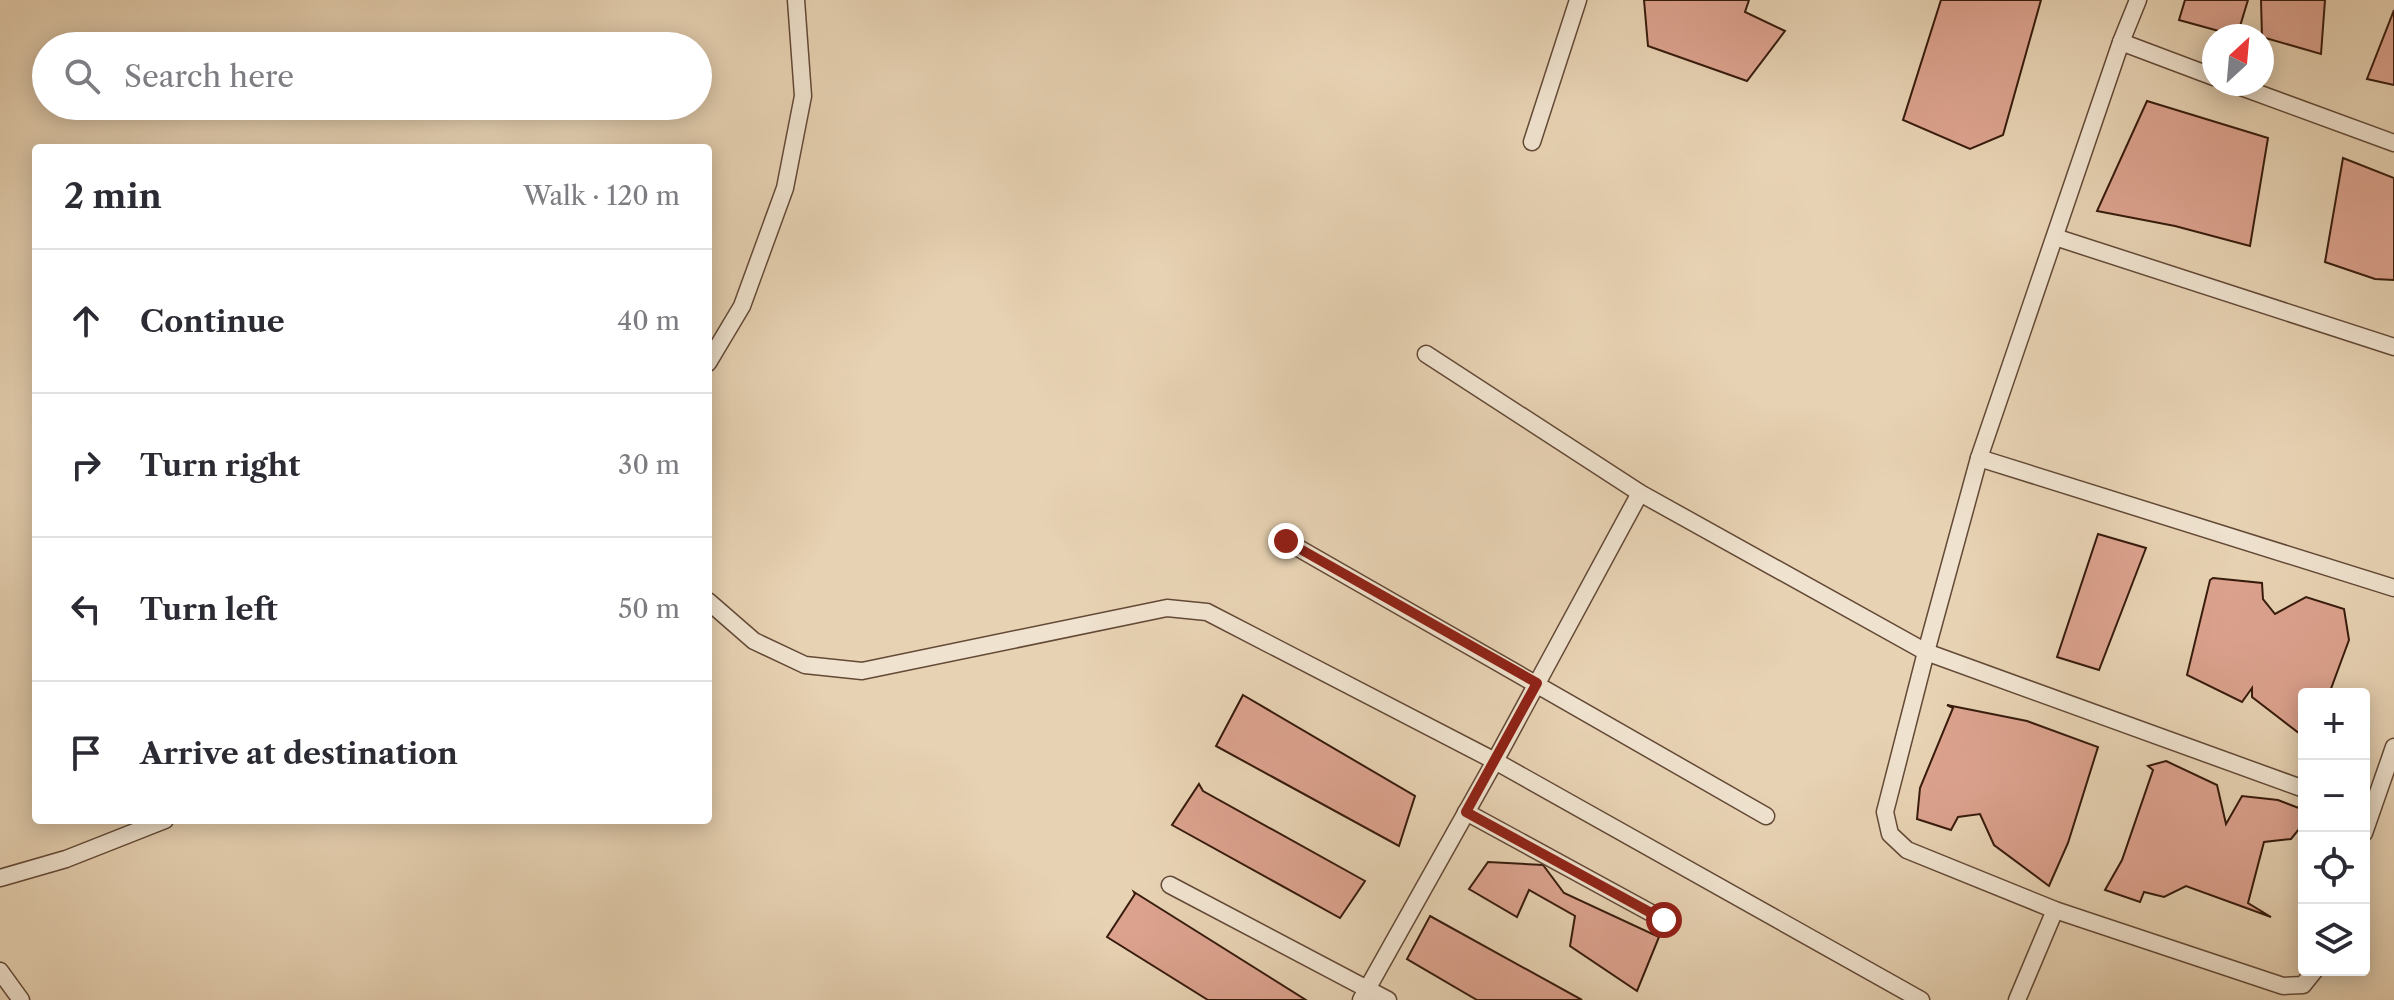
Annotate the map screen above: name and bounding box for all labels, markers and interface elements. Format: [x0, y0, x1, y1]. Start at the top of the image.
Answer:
north arrow [2202, 24, 2274, 96]
search box [32, 32, 712, 120]
icon: search [60, 54, 104, 98]
text: Search here [124, 58, 294, 95]
text: 2 min [64, 175, 162, 217]
text: Walk · 120 m [523, 180, 680, 212]
icon: ahead [64, 299, 108, 343]
text: Continue [140, 303, 285, 340]
text: 40 m [617, 305, 680, 337]
icon: right [64, 443, 108, 487]
text: Turn right [140, 447, 300, 484]
text: 30 m [618, 449, 680, 481]
route end [1268, 523, 1304, 559]
icon: left [64, 587, 108, 631]
text: Turn left [140, 591, 277, 628]
text: 50 m [618, 593, 680, 625]
map controls [2298, 688, 2370, 976]
button: + [2298, 688, 2370, 760]
icon: arrive [64, 731, 108, 775]
text: Arrive at destination [140, 735, 458, 772]
button: − [2298, 760, 2370, 832]
button: locate [2298, 832, 2370, 904]
route start [1646, 902, 1682, 938]
button: layers [2298, 904, 2370, 976]

